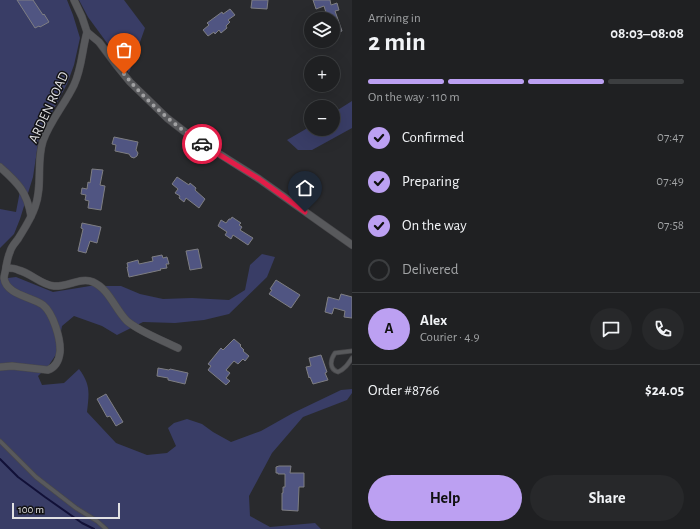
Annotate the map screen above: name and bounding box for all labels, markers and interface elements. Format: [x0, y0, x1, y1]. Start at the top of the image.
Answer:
map controls [304, 12, 340, 136]
button: layers [304, 12, 340, 48]
text: Arriving in [368, 12, 421, 25]
text: 08:03–08:08 [610, 26, 684, 41]
text: 2 min [368, 29, 426, 55]
pin [107, 33, 141, 74]
icon: bag [113, 39, 135, 61]
button: + [304, 56, 340, 92]
street label: ARDEN ROAD [26, 70, 72, 145]
text: On the way · 110 m [368, 91, 460, 104]
button: − [304, 100, 340, 136]
courier [182, 124, 222, 164]
icon: check [368, 127, 390, 149]
text: Confirmed [402, 130, 464, 145]
text: 07:47 [657, 131, 684, 144]
icon: car [191, 133, 213, 155]
pin [288, 171, 322, 212]
icon: check [368, 171, 390, 193]
text: Preparing [402, 174, 459, 189]
text: 07:49 [656, 175, 684, 188]
icon: home [294, 177, 316, 199]
icon: check [368, 215, 390, 237]
text: On the way [402, 218, 467, 233]
text: 07:58 [657, 219, 684, 232]
text: Delivered [402, 262, 459, 277]
button: chat [590, 308, 632, 350]
button: phone [642, 308, 684, 350]
text: Alex [420, 313, 447, 328]
text: A [384, 321, 394, 336]
text: Courier · 4.9 [420, 331, 480, 344]
text: Order #8766 [368, 383, 440, 398]
text: $24.05 [645, 383, 684, 398]
button: Help [368, 475, 522, 521]
button: Share [530, 475, 684, 521]
scale bar [12, 501, 120, 520]
text: 100 m [18, 504, 44, 515]

